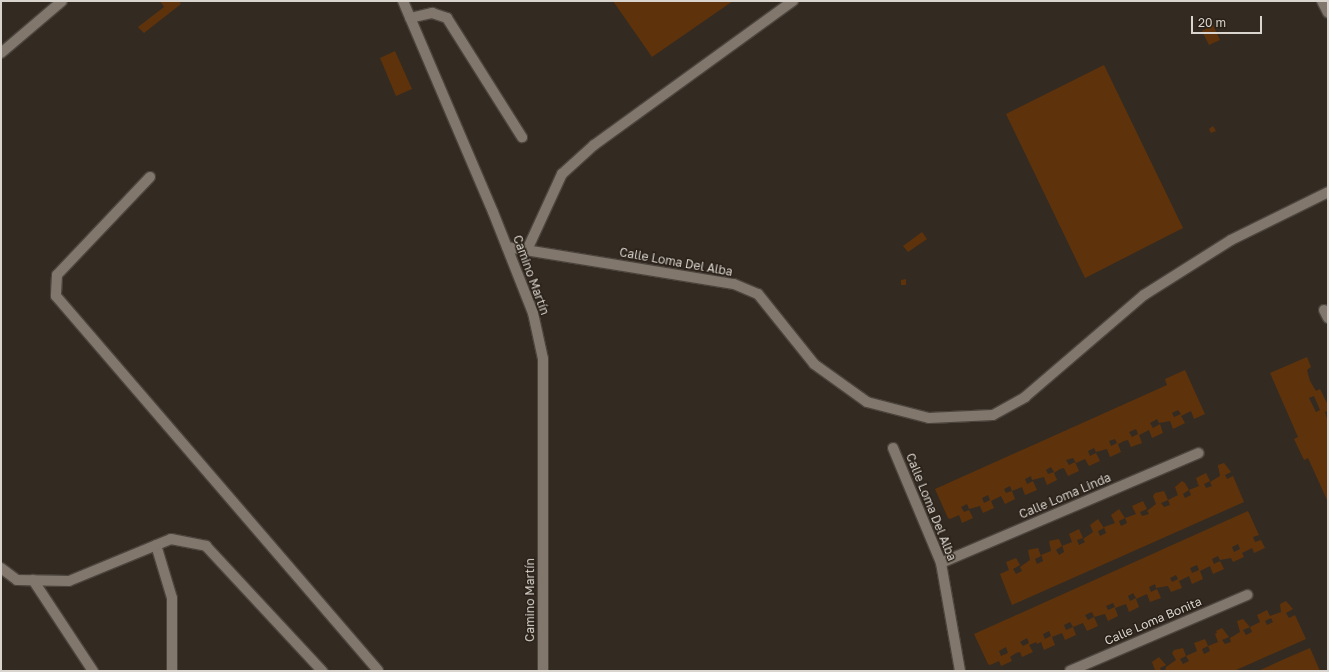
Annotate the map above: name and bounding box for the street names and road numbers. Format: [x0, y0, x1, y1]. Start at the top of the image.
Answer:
street label: Camino Martín [510, 233, 552, 317]
street label: Calle Loma Del Alba [618, 245, 734, 279]
street label: Calle Loma Del Alba [903, 451, 959, 563]
street label: Calle Loma Linda [1017, 470, 1113, 522]
street label: Camino Martín [523, 558, 537, 642]
street label: Calle Loma Bonita [1102, 594, 1204, 648]

